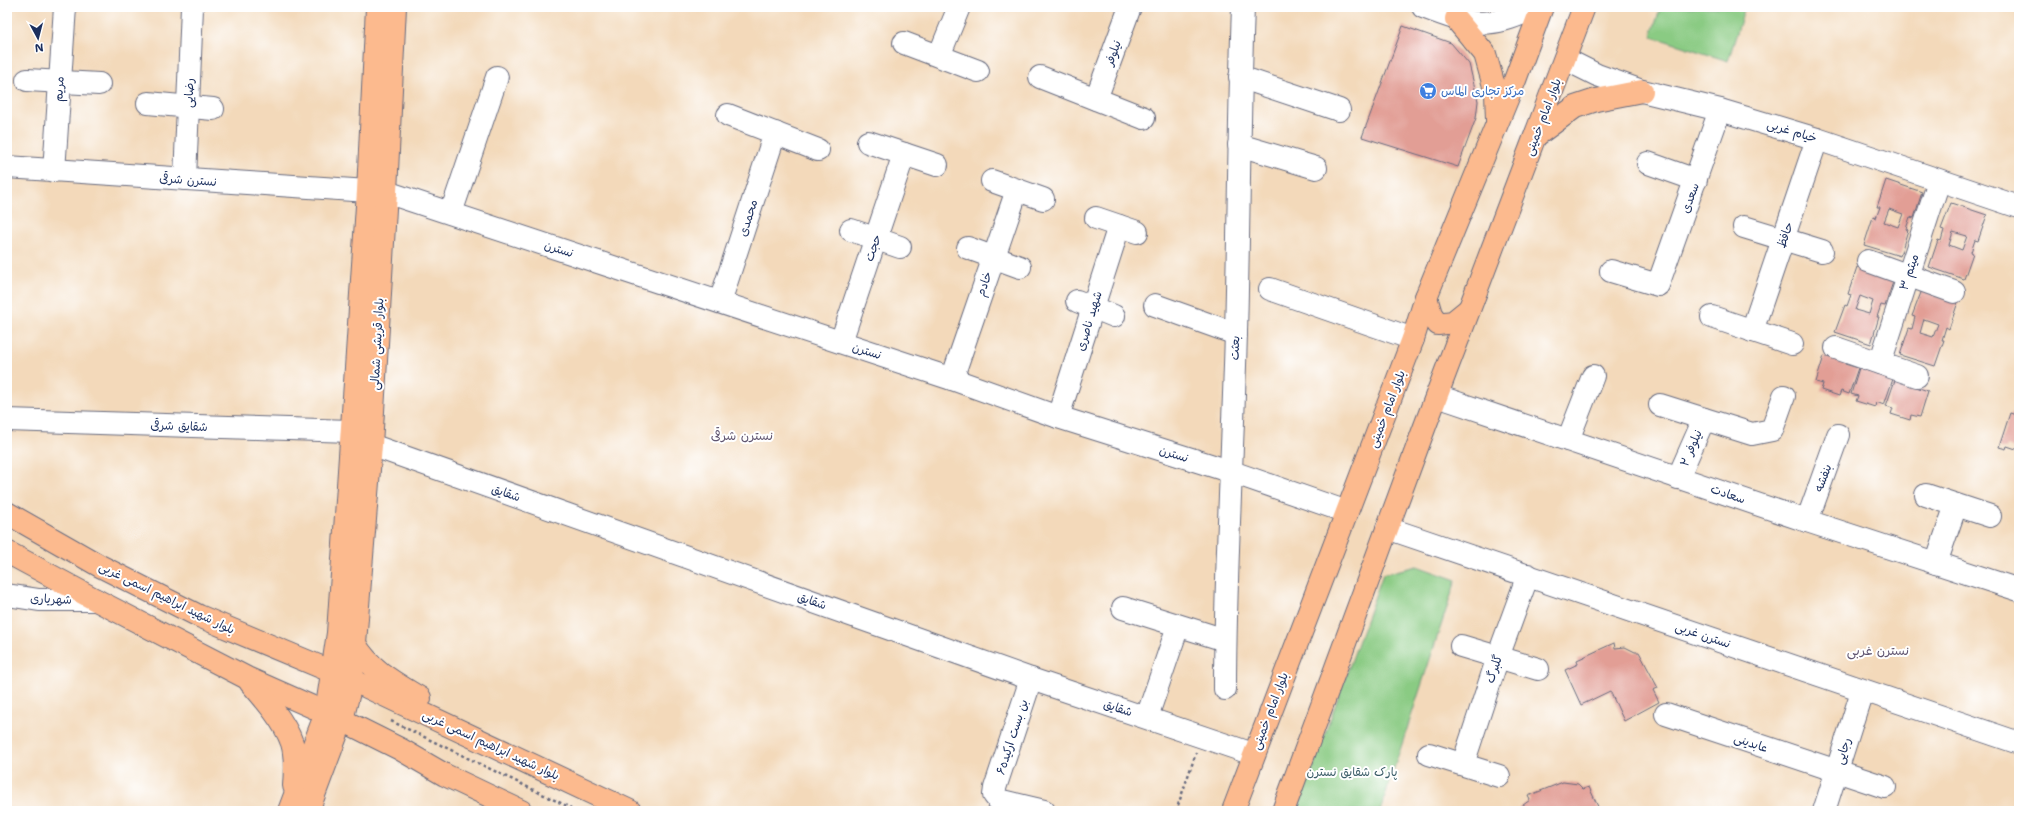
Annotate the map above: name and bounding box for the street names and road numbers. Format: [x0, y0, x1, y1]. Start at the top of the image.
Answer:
street label: نیلوفر [1101, 38, 1125, 69]
street label: مریم [50, 76, 69, 102]
street label: بلوار امام خمینی [1521, 76, 1566, 158]
street label: رضایی [180, 78, 198, 108]
street label: خیام غربی [1765, 116, 1819, 147]
street label: نسترن شرقی [159, 170, 217, 190]
street label: سعدی [1677, 181, 1703, 215]
street label: محمدی [735, 197, 761, 239]
street label: حافظ [1773, 220, 1797, 250]
street label: حجت [861, 232, 885, 264]
street label: نسترن [542, 237, 576, 261]
street label: میثم ۳ [1896, 252, 1923, 293]
street label: خادم [972, 269, 997, 299]
street label: شهید ناصری [1072, 289, 1106, 353]
street label: بلوار قریشی شمالی [367, 297, 387, 391]
street label: بعثت [1227, 335, 1243, 361]
street label: نسترن [850, 339, 884, 363]
street label: بلوار امام خمینی [1365, 368, 1410, 450]
street label: شقایق شرقی [150, 417, 208, 435]
street label: نیلوفر ۲ [1676, 427, 1706, 469]
street label: نسترن [1157, 442, 1191, 466]
street label: بنفشه [1811, 462, 1835, 494]
street label: شقایق [489, 481, 523, 505]
street label: سعادت [1709, 481, 1747, 507]
street label: بلوار شهید ابراهیم اسمی غربی [96, 558, 238, 639]
street label: شقایق [795, 589, 829, 613]
street label: شهریاری [30, 590, 72, 608]
street label: نسترن غربی [1673, 618, 1733, 652]
street label: گلبرگ [1482, 653, 1506, 685]
street label: بلوار امام خمینی [1248, 670, 1293, 752]
street label: شقایق [1101, 696, 1135, 720]
street label: بن بست ارکیده۶ [992, 697, 1032, 777]
street label: بلوار شهید ابراهیم اسمی غربی [420, 706, 562, 785]
street label: عابدینی [1732, 730, 1770, 756]
street label: رجایی [1831, 736, 1855, 766]

